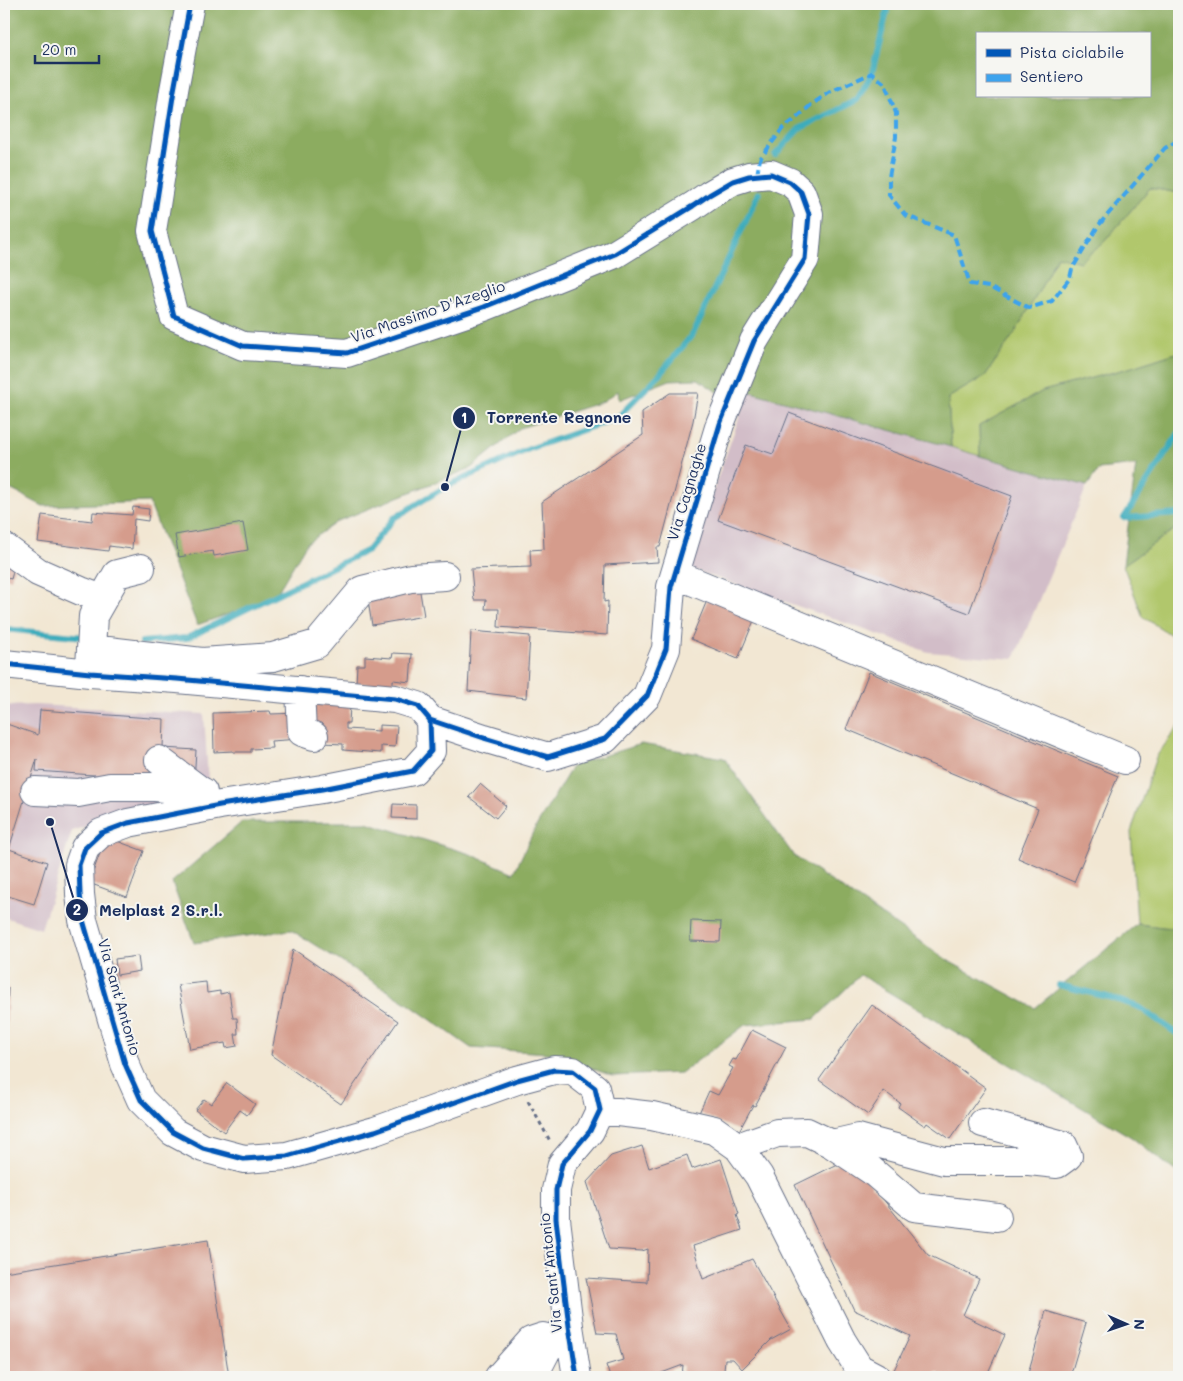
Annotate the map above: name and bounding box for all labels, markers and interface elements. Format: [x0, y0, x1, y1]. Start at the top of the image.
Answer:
scale bar [35, 32, 99, 64]
legend [976, 32, 1150, 98]
text: 20 m [42, 39, 76, 59]
text: Pista ciclabile [1020, 42, 1124, 62]
text: Sentiero [1020, 66, 1083, 86]
street label: Via Massimo D'Azeglio [348, 275, 508, 347]
callout: Torrente Regnone [452, 402, 641, 433]
text: Torrente Regnone [487, 406, 631, 427]
text: 1 [461, 407, 467, 427]
street label: Via Cagnaghe [662, 440, 710, 543]
callout: Melplast 2 S.r.l. [64, 894, 233, 925]
text: 2 [73, 899, 81, 919]
text: Melplast 2 S.r.l. [99, 899, 223, 920]
street label: Via Sant'Antonio [94, 936, 146, 1057]
street label: Via Sant'Antonio [534, 1212, 566, 1334]
north arrow [1100, 1298, 1150, 1348]
text: N [1130, 1319, 1149, 1330]

